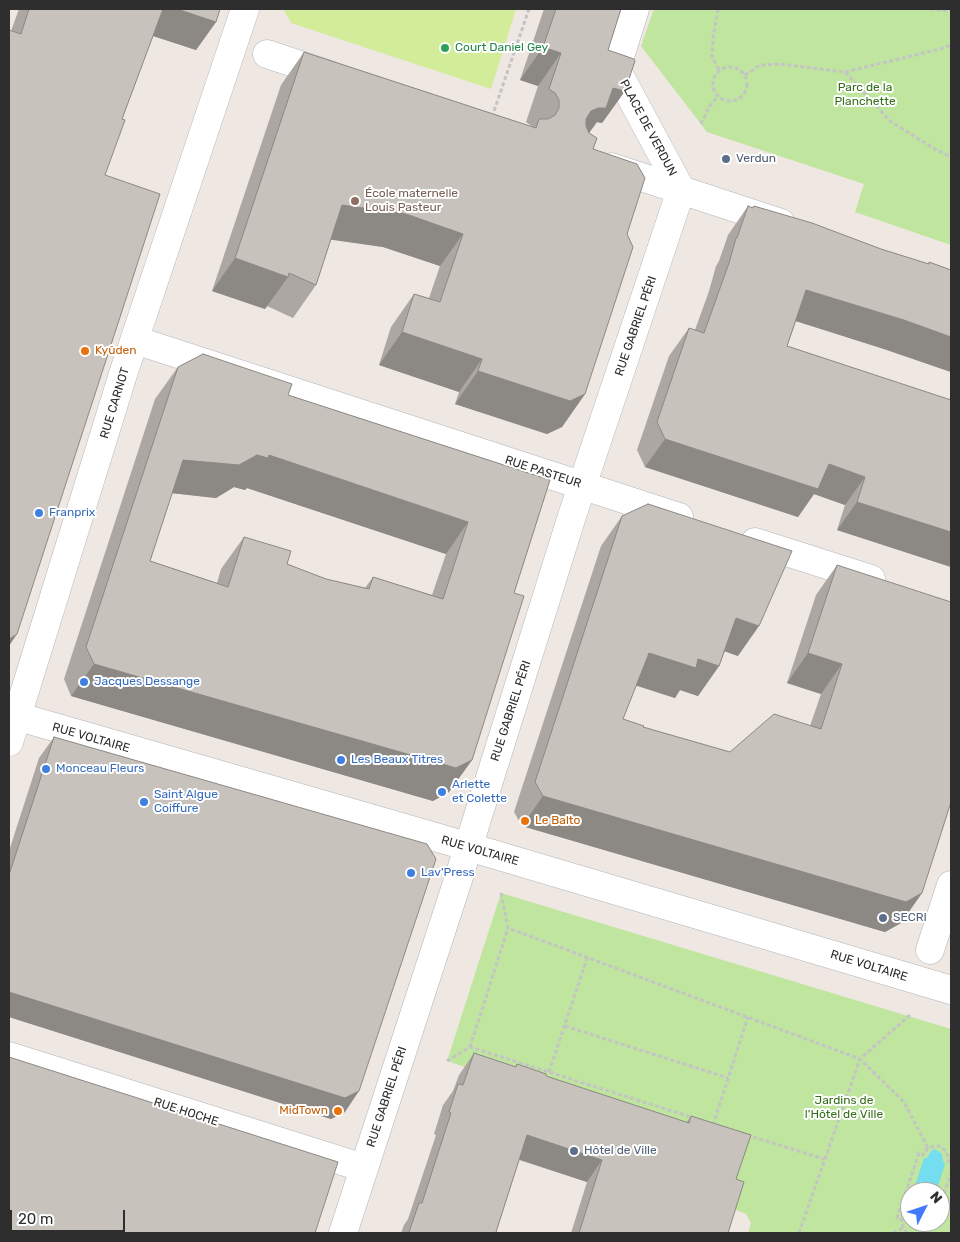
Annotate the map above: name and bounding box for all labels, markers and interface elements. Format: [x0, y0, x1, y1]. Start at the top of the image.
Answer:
place label: Court Daniel Gey [455, 41, 548, 55]
marker: Court Daniel Gey [439, 42, 451, 54]
street label: PLACE DE VERDUN [617, 77, 679, 179]
park label: Parc de la Planchette [834, 81, 896, 109]
place label: Verdun [736, 152, 776, 166]
marker: Verdun [720, 153, 732, 165]
place label: École maternelle Louis Pasteur [365, 187, 458, 215]
marker: École maternelle Louis Pasteur [349, 195, 361, 207]
street label: RUE GABRIEL PÉRI [612, 274, 660, 378]
place label: Kyûden [95, 344, 137, 358]
marker: Kyûden [79, 345, 91, 357]
street label: RUE CARNOT [97, 366, 133, 440]
street label: RUE PASTEUR [503, 453, 583, 491]
place label: Franprix [49, 506, 95, 520]
marker: Franprix [33, 507, 45, 519]
street label: RUE GABRIEL PÉRI [488, 659, 534, 763]
place label: Jacques Dessange [94, 675, 200, 689]
marker: Jacques Dessange [78, 676, 90, 688]
street label: RUE VOLTAIRE [51, 720, 131, 756]
place label: Les Beaux Titres [351, 753, 443, 767]
marker: Les Beaux Titres [335, 754, 347, 766]
place label: Monceau Fleurs [56, 762, 144, 776]
marker: Monceau Fleurs [40, 763, 52, 775]
place label: Arlette et Colette [452, 778, 507, 806]
marker: Arlette et Colette [436, 786, 448, 798]
place label: Saint Algue Coiffure [154, 788, 218, 816]
marker: Saint Algue Coiffure [138, 796, 150, 808]
place label: Le Balto [535, 814, 580, 828]
marker: Le Balto [519, 815, 531, 827]
street label: RUE VOLTAIRE [440, 833, 520, 869]
place label: Lav'Press [421, 866, 475, 880]
marker: Lav'Press [405, 867, 417, 879]
place label: SECRI [893, 911, 927, 925]
marker: SECRI [877, 912, 889, 924]
street label: RUE VOLTAIRE [829, 947, 909, 985]
street label: RUE GABRIEL PÉRI [364, 1045, 410, 1149]
park label: Jardins de l'Hôtel de Ville [805, 1094, 883, 1122]
street label: RUE HOCHE [152, 1095, 220, 1129]
place label: MidTown [279, 1104, 328, 1118]
marker: MidTown [332, 1105, 344, 1117]
place label: Hôtel de Ville [584, 1144, 657, 1158]
marker: Hôtel de Ville [568, 1145, 580, 1157]
north arrow [900, 1182, 950, 1232]
text: N [926, 1188, 946, 1207]
scale bar [12, 1200, 128, 1232]
text: 20 m [18, 1210, 53, 1228]

